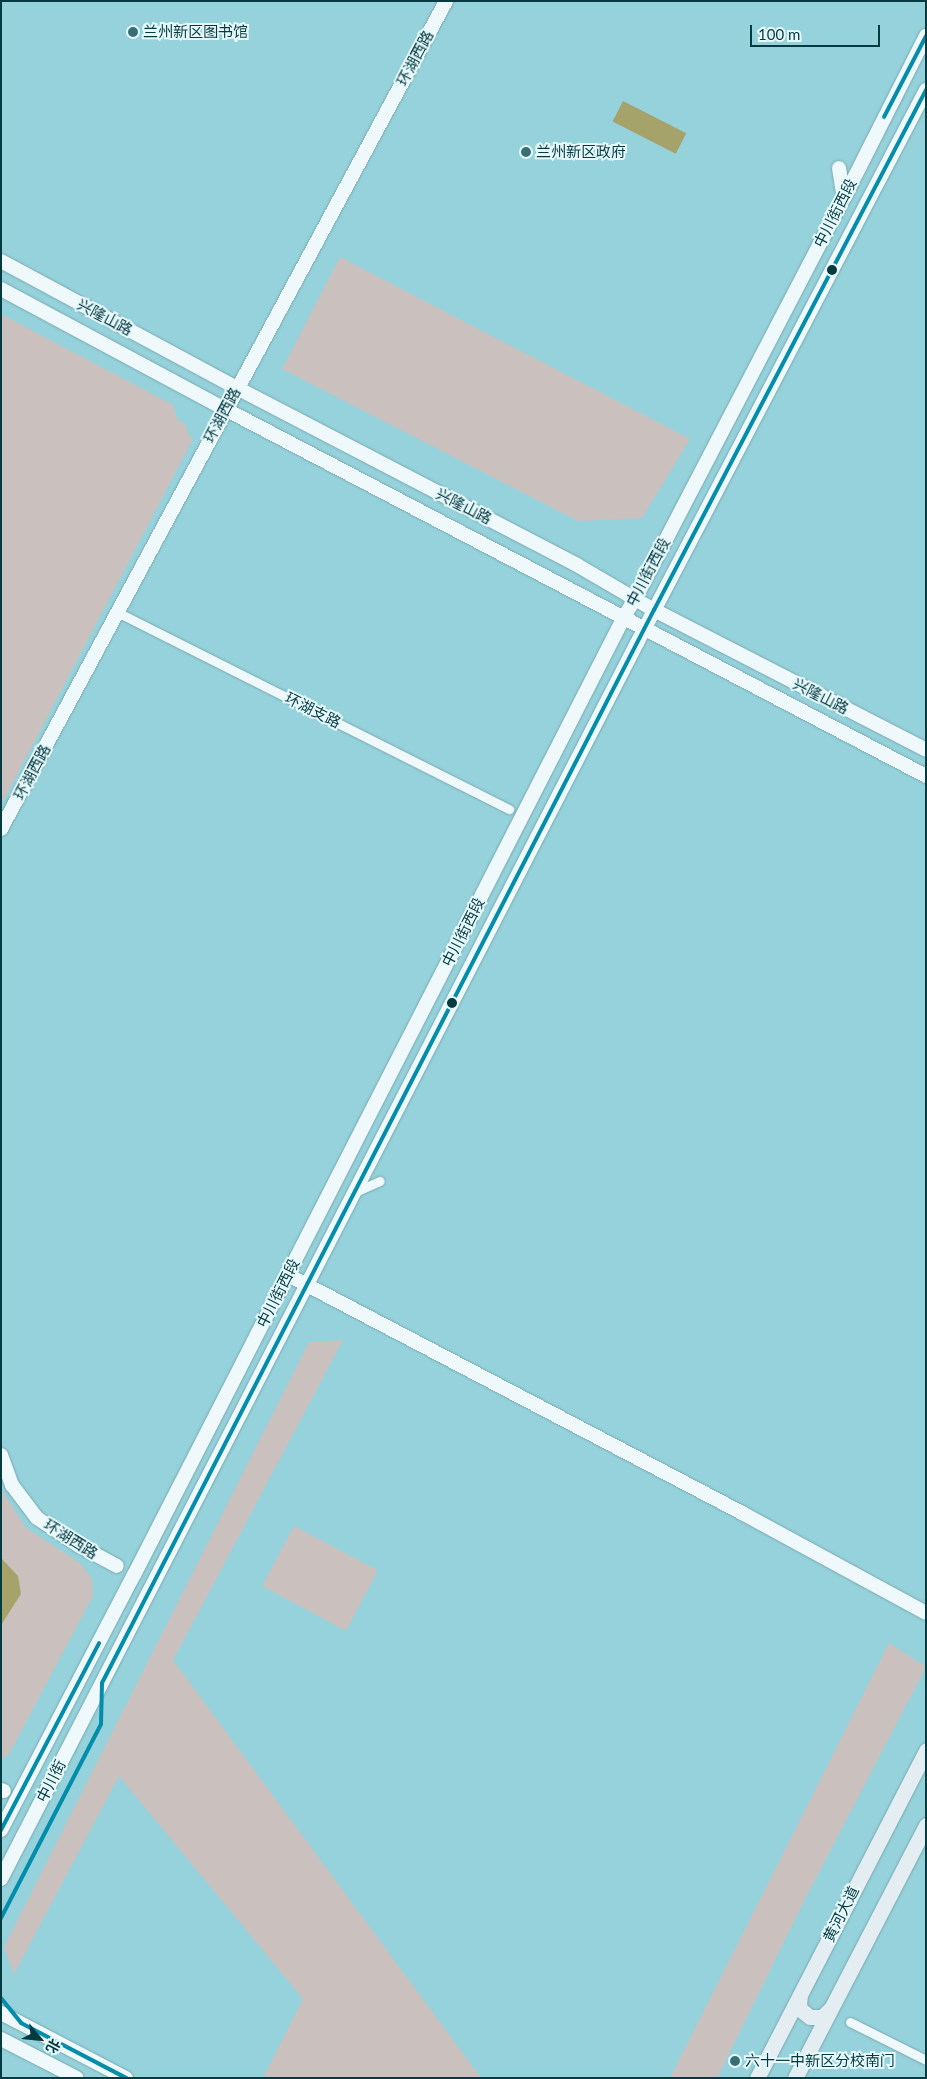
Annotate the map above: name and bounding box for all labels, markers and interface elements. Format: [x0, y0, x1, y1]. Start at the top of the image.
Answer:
scale bar [752, 15, 882, 47]
place label: 兰州新区图书馆 [143, 23, 248, 41]
text: 100 m [758, 25, 800, 43]
marker: 兰州新区图书馆 [127, 26, 139, 38]
street label: 环湖西路 [393, 27, 437, 89]
place label: 兰州新区政府 [536, 143, 626, 161]
marker: 兰州新区政府 [520, 146, 532, 158]
street label: 中川街西段 [810, 176, 860, 250]
unlabelled marker [827, 265, 837, 275]
street label: 兴隆山路 [74, 295, 136, 339]
street label: 环湖西路 [200, 384, 244, 446]
street label: 兴隆山路 [433, 484, 495, 528]
street label: 中川街西段 [622, 535, 674, 609]
street label: 兴隆山路 [790, 674, 852, 718]
street label: 环湖支路 [282, 688, 344, 732]
street label: 环湖西路 [10, 741, 54, 803]
street label: 中川街西段 [438, 895, 488, 969]
unlabelled marker [447, 998, 457, 1008]
street label: 中川街西段 [253, 1256, 303, 1330]
street label: 环湖西路 [41, 1515, 101, 1563]
street label: 中川街 [33, 1757, 69, 1805]
street label: 黄河大道 [819, 1883, 863, 1945]
north arrow [15, 2014, 65, 2064]
text: 北 [43, 2036, 64, 2056]
place label: 六十一中新区分校南门 [745, 2052, 895, 2070]
marker: 六十一中新区分校南门 [729, 2055, 741, 2067]

